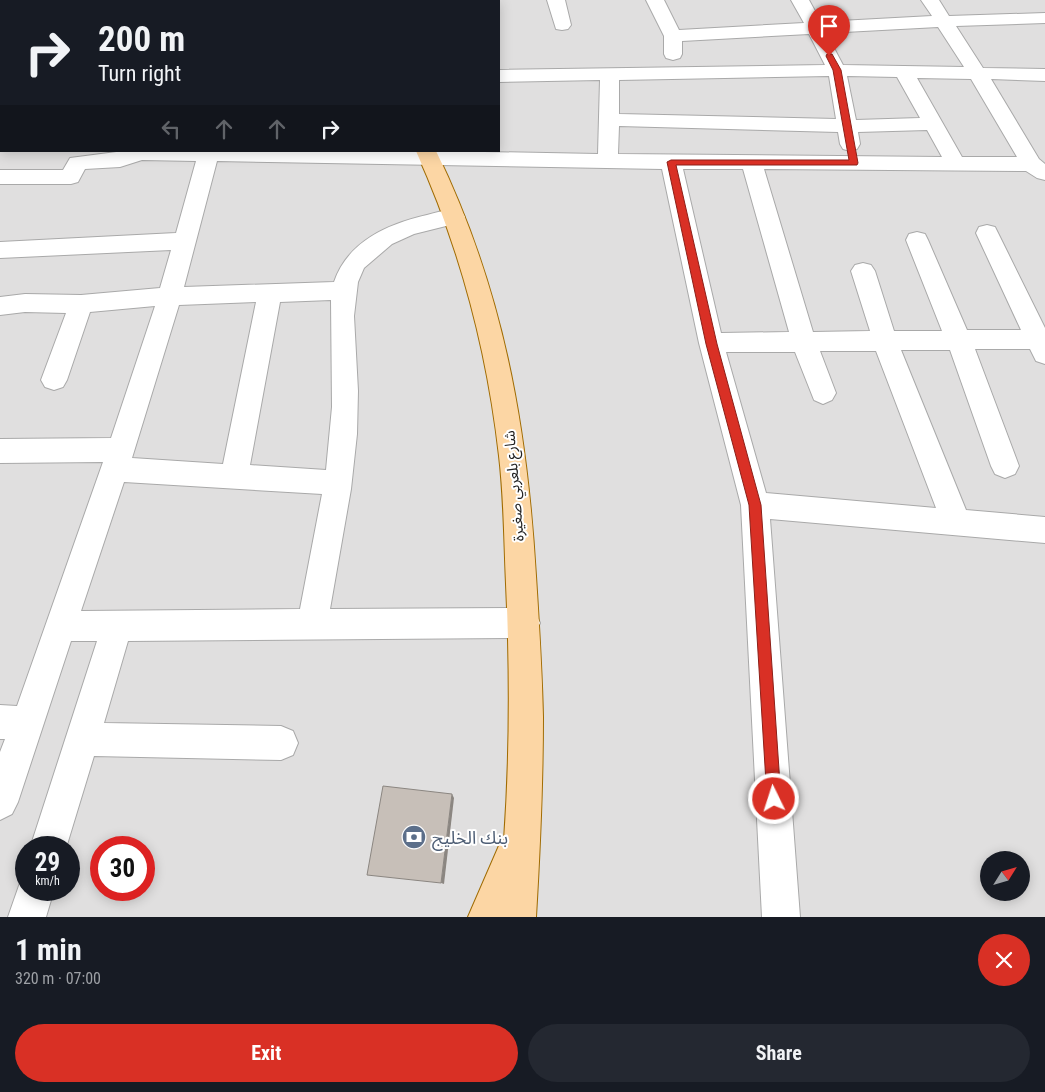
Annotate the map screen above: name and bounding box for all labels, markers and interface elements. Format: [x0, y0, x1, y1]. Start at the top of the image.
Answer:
pin [808, 5, 850, 56]
icon: arrive [815, 12, 843, 40]
text: 200 m [98, 19, 185, 60]
icon: right [15, 20, 80, 85]
text: Turn right [98, 61, 181, 86]
icon: left [157, 115, 185, 143]
icon: ahead [210, 115, 238, 143]
icon: ahead [263, 115, 291, 143]
icon: right [316, 115, 344, 143]
street label: شارع بلعربي صغيرة [500, 429, 531, 542]
position arrow [747, 772, 799, 824]
bank icon: بنك الخليج [401, 824, 427, 850]
place label: بنك الخليج [432, 827, 508, 851]
speed limit sign: 30 [90, 836, 155, 901]
text: 29 [35, 848, 60, 877]
north arrow [980, 851, 1030, 901]
map controls [980, 851, 1030, 901]
text: km/h [35, 874, 60, 888]
text: 1 min [15, 932, 82, 967]
button: close [978, 934, 1030, 986]
text: 320 m · 07:00 [15, 969, 101, 988]
button: Exit [15, 1024, 518, 1082]
button: Share [528, 1024, 1030, 1082]

